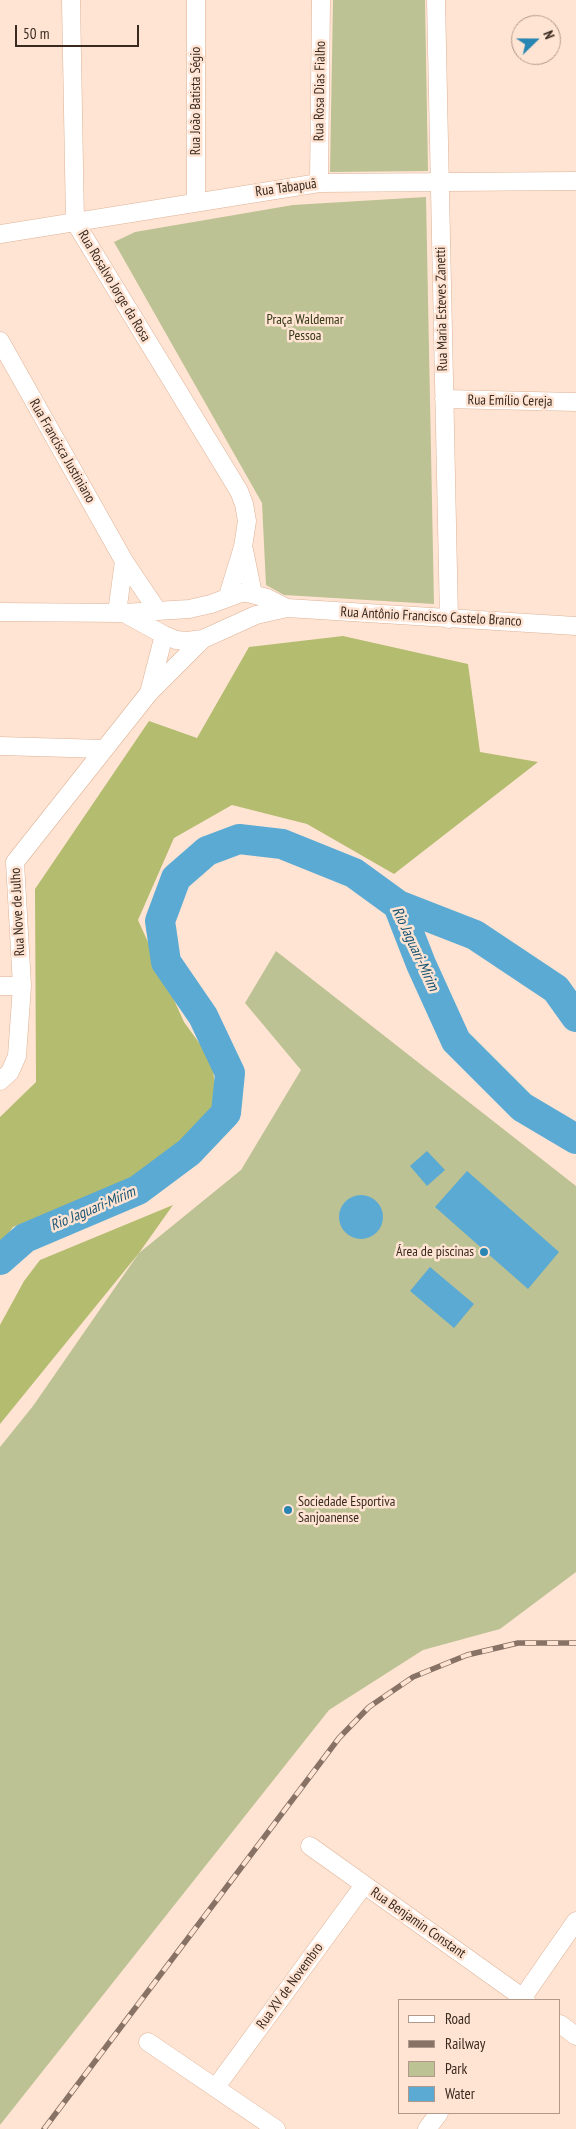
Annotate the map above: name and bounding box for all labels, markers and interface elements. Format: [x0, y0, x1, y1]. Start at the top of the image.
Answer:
scale bar [18, 15, 141, 47]
north arrow [511, 15, 561, 65]
text: 50 m [23, 24, 49, 43]
text: N [539, 28, 559, 42]
street label: Rua Rosa Dias Fialho [311, 41, 329, 141]
street label: Rua João Batista Ségio [188, 47, 204, 155]
street label: Rua Tabapuã [254, 175, 318, 201]
street label: Rua Rosalvo Jorge da Rosa [74, 227, 154, 345]
street label: Rua Maria Esteves Zanetti [433, 247, 451, 371]
park label: Praça Waldemar Pessoa [266, 312, 344, 344]
street label: Rua Emílio Cereja [467, 392, 553, 410]
street label: Rua Francisca Justiniano [25, 396, 99, 506]
street label: Rua Antônio Francisco Castelo Branco [340, 604, 522, 630]
street label: Rua Nove de Julho [7, 867, 29, 957]
water label: Rio Jaguari-Mirim [388, 904, 442, 994]
water label: Rio Jaguari-Mirim [48, 1183, 138, 1235]
place label: Área de piscinas [396, 1244, 474, 1260]
marker: Área de piscinas [478, 1246, 490, 1258]
place label: Sociedade Esportiva Sanjoanense [298, 1494, 395, 1526]
marker: Sociedade Esportiva Sanjoanense [282, 1504, 294, 1516]
street label: Rua Benjamin Constant [367, 1884, 469, 1962]
street label: Rua XV de Novembro [253, 1940, 327, 2032]
legend [398, 1999, 561, 2114]
text: Road [445, 2009, 471, 2028]
text: Railway [445, 2034, 485, 2053]
text: Park [445, 2059, 467, 2078]
text: Water [445, 2084, 475, 2103]

